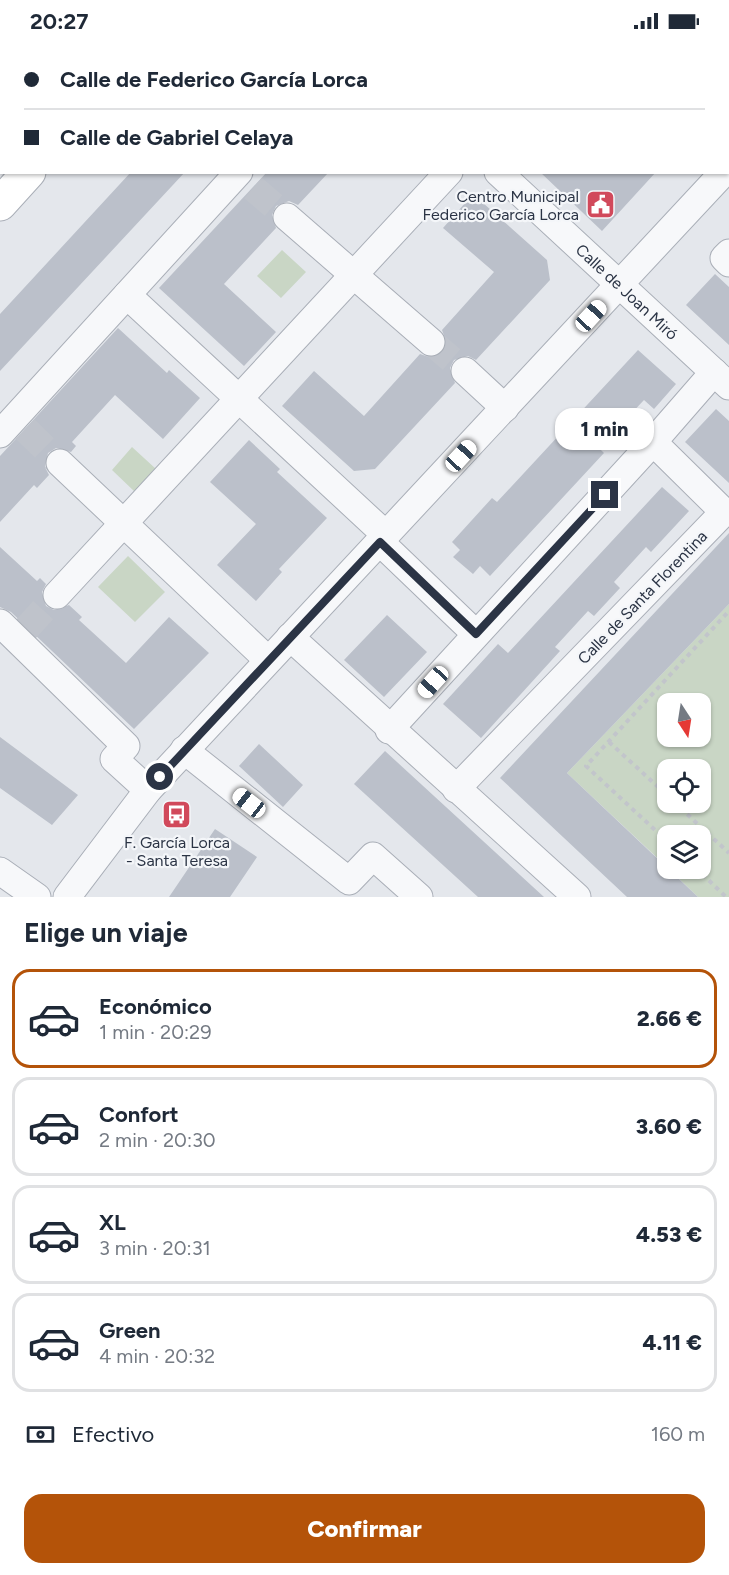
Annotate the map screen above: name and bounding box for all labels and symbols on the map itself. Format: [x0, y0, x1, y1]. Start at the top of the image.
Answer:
place label: Centro Municipal Federico García Lorca [423, 187, 579, 224]
public building icon: Centro Municipal Federico García Lorca [584, 189, 616, 221]
street label: Calle de Joan Miró [572, 240, 682, 344]
car [572, 297, 610, 335]
callout: 1 min [556, 408, 654, 450]
car [442, 437, 480, 475]
route end [591, 481, 618, 508]
street label: Calle de Santa Florentina [574, 527, 711, 668]
car [414, 663, 452, 701]
north arrow [657, 693, 711, 747]
route start [146, 763, 173, 790]
car [229, 785, 269, 821]
bus stop icon: F. García Lorca - Santa Teresa [161, 798, 193, 830]
place label: F. García Lorca - Santa Teresa [124, 833, 230, 870]

